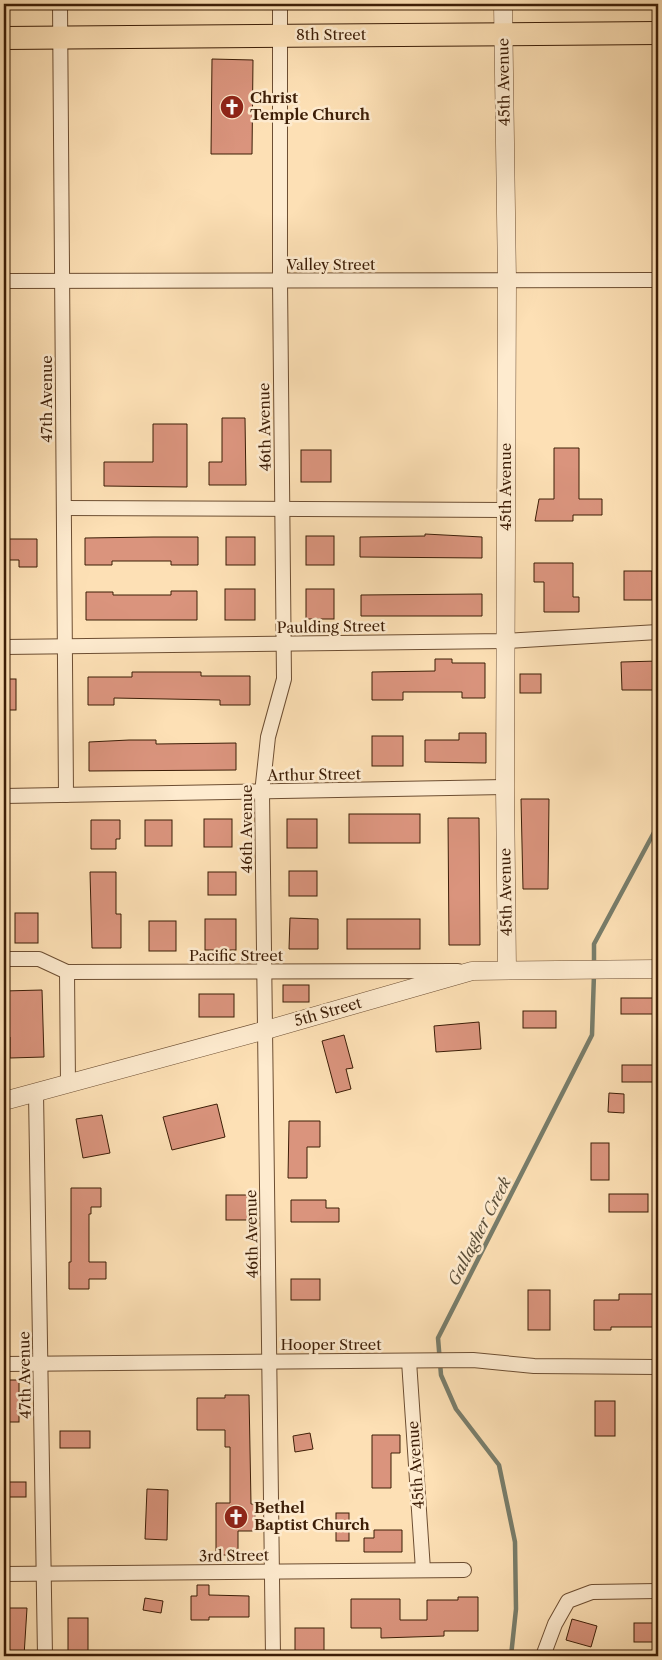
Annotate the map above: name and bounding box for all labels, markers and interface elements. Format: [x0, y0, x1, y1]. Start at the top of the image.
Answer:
street label: 8th Street [296, 25, 367, 44]
street label: 45th Avenue [493, 38, 514, 126]
place label: Christ Temple Church [250, 88, 371, 124]
church icon: Christ Temple Church [219, 94, 245, 120]
street label: Valley Street [286, 255, 376, 274]
street label: 47th Avenue [37, 355, 56, 443]
street label: 46th Avenue [254, 382, 275, 472]
street label: 45th Avenue [496, 443, 515, 531]
street label: Paulding Street [276, 616, 386, 637]
street label: Arthur Street [266, 764, 362, 785]
street label: 46th Avenue [237, 785, 256, 873]
street label: 45th Avenue [495, 848, 516, 936]
street label: Pacific Street [189, 946, 284, 965]
street label: 5th Street [292, 993, 364, 1030]
water label: Gallagher Creek [443, 1173, 515, 1289]
street label: 46th Avenue [241, 1189, 262, 1279]
street label: 47th Avenue [14, 1331, 35, 1419]
street label: Hooper Street [280, 1335, 382, 1354]
street label: 45th Avenue [403, 1420, 428, 1510]
place label: Bethel Baptist Church [254, 1498, 371, 1534]
church icon: Bethel Baptist Church [223, 1504, 249, 1530]
street label: 3rd Street [199, 1545, 270, 1566]

